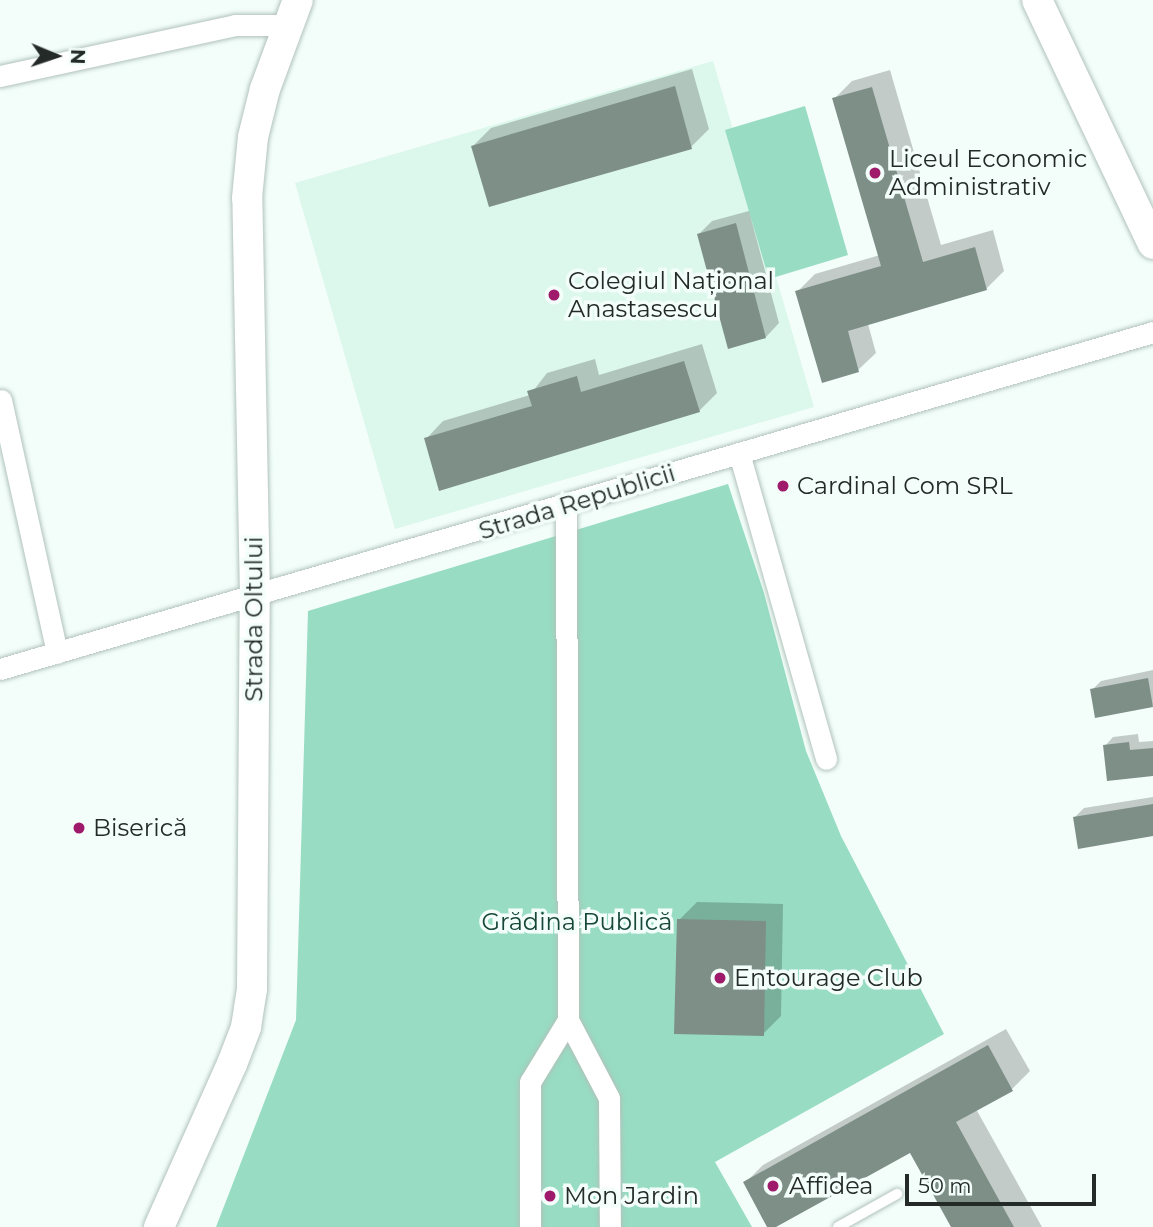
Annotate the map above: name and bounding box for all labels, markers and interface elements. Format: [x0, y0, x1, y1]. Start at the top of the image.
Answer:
north arrow [21, 21, 91, 91]
text: N [66, 49, 89, 65]
place label: Liceul Economic Administrativ [889, 145, 1087, 201]
marker: Liceul Economic Administrativ [867, 165, 883, 181]
place label: Colegiul Național Anastasescu [568, 267, 774, 323]
marker: Colegiul Național Anastasescu [546, 287, 562, 303]
street label: Strada Republicii [475, 458, 679, 546]
place label: Cardinal Com SRL [797, 472, 1013, 500]
marker: Cardinal Com SRL [775, 478, 791, 494]
street label: Strada Oltului [240, 536, 268, 702]
place label: Biserică [93, 814, 187, 842]
marker: Biserică [71, 820, 87, 836]
park label: Grădina Publică [482, 908, 672, 936]
place label: Entourage Club [734, 964, 923, 992]
marker: Entourage Club [712, 970, 728, 986]
scale bar [908, 1160, 1099, 1204]
place label: Affidea [789, 1172, 874, 1200]
text: 50 m [918, 1173, 972, 1198]
marker: Affidea [763, 1176, 783, 1196]
place label: Mon Jardin [564, 1182, 699, 1210]
marker: Mon Jardin [542, 1188, 558, 1204]

